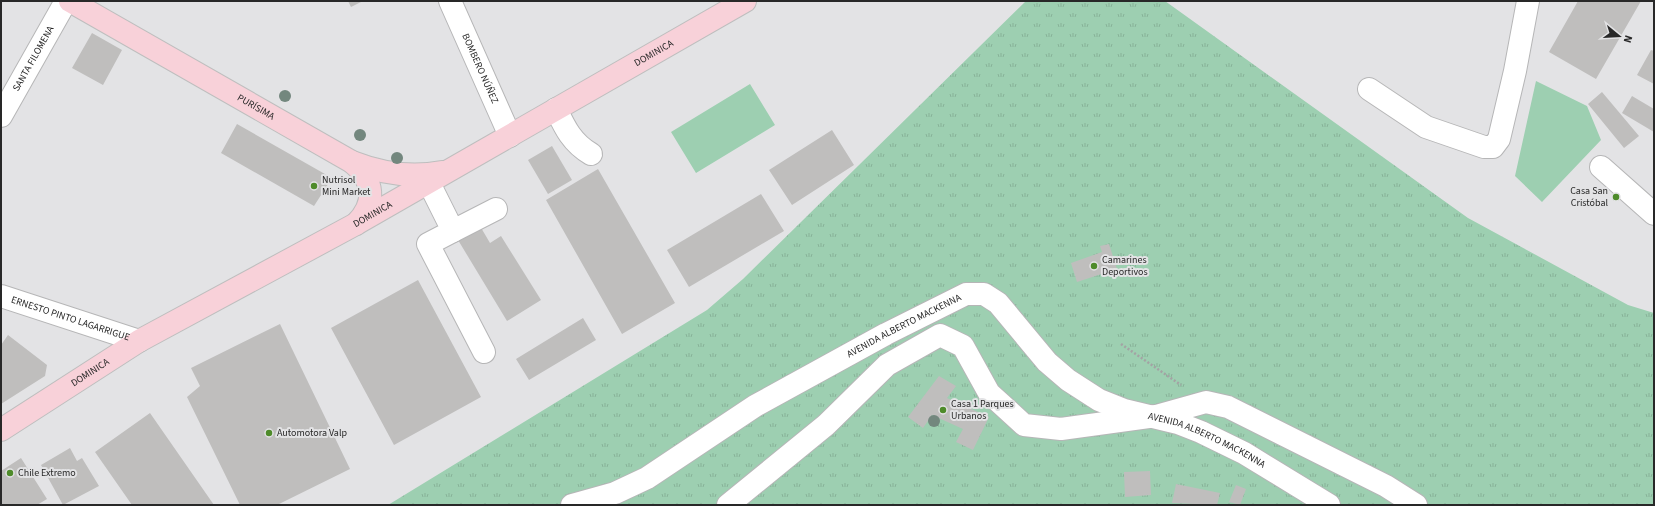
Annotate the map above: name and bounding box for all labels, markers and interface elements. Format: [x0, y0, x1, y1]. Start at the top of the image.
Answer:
north arrow [1599, 16, 1639, 56]
street label: SANTA FILOMENA [9, 23, 58, 94]
street label: BOMBERO NÚÑEZ [458, 31, 502, 106]
text: N [1620, 33, 1636, 45]
street label: DOMINICA [632, 36, 676, 70]
street label: PURÍSIMA [234, 91, 278, 124]
place label: Nutrisol Mini Market [322, 173, 371, 199]
marker: Nutrisol Mini Market [309, 181, 319, 191]
place label: Casa San Cristóbal [1570, 184, 1608, 210]
marker: Casa San Cristóbal [1611, 192, 1621, 202]
street label: DOMINICA [351, 197, 395, 231]
place label: Camarines Deportivos [1102, 253, 1148, 279]
marker: Camarines Deportivos [1089, 261, 1099, 271]
street label: AVENIDA ALBERTO MACKENNA [844, 290, 964, 361]
street label: ERNESTO PINTO LAGARRIGUE [9, 293, 132, 345]
street label: DOMINICA [68, 355, 112, 390]
place label: Casa 1 Parques Urbanos [951, 397, 1014, 423]
marker: Casa 1 Parques Urbanos [938, 405, 948, 415]
street label: AVENIDA ALBERTO MACKENNA [1147, 409, 1269, 472]
place label: Automotora Valp [277, 426, 347, 440]
marker: Automotora Valp [264, 428, 274, 438]
place label: Chile Extremo [18, 466, 76, 480]
marker: Chile Extremo [5, 468, 15, 478]

